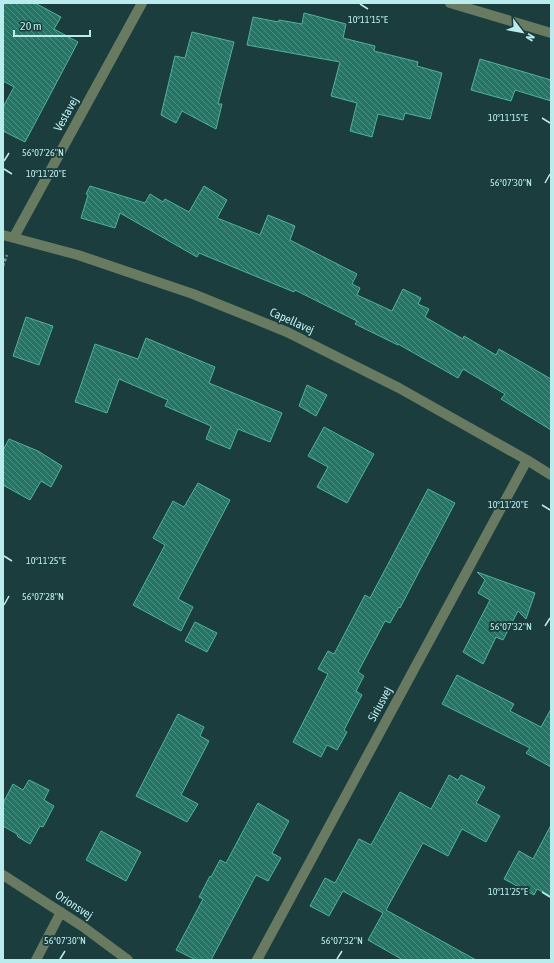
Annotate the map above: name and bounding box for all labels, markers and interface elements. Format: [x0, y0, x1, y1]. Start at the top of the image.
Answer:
scale bar [14, 12, 90, 38]
north arrow [502, 12, 542, 52]
text: 10°11'15"E [348, 14, 389, 25]
text: 20 m [20, 19, 42, 33]
text: N [524, 31, 537, 43]
street label: Vestavej [51, 94, 81, 134]
text: 10°11'15"E [488, 112, 529, 123]
text: 56°07'26"N [22, 147, 64, 158]
text: 10°11'20"E [26, 168, 67, 179]
text: 56°07'30"N [490, 177, 532, 188]
street label: Capellavej [268, 305, 316, 337]
text: 10°11'20"E [488, 499, 529, 510]
text: 10°11'25"E [26, 555, 67, 566]
text: 56°07'28"N [22, 591, 64, 602]
text: 56°07'32"N [490, 621, 532, 632]
street label: Siriusvej [365, 684, 395, 724]
text: 10°11'25"E [488, 886, 529, 897]
street label: Orionsvej [53, 888, 95, 922]
text: 56°07'30"N [44, 935, 86, 946]
text: 56°07'32"N [321, 935, 363, 946]

